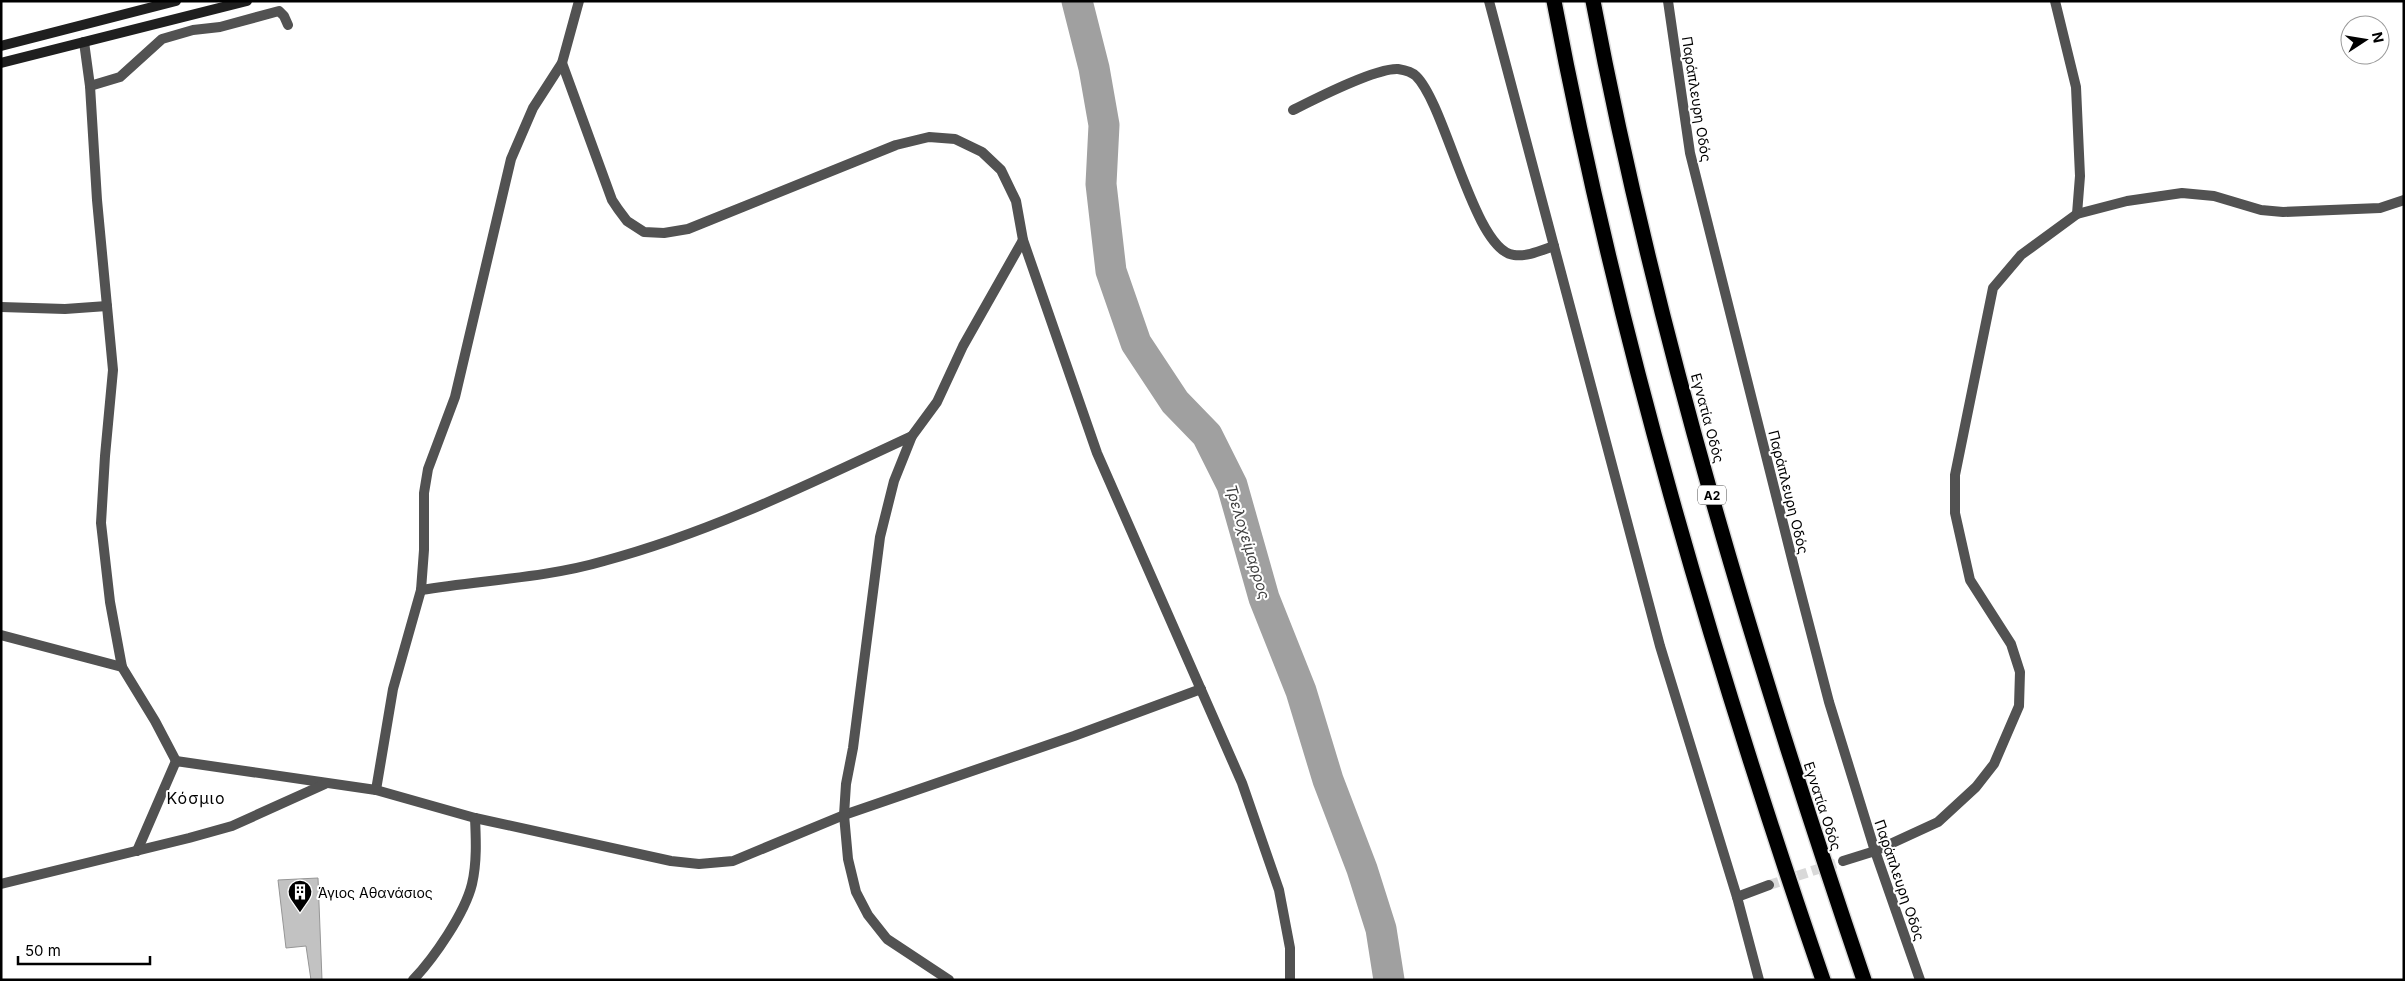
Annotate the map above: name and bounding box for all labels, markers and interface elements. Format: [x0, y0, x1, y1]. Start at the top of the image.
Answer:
north arrow [2340, 15, 2390, 65]
text: N [2369, 30, 2388, 44]
street label: Παράπλευρη Οδός [1679, 35, 1715, 163]
street label: Εγνατία Οδός [1688, 371, 1728, 465]
street label: Παράπλευρη Οδός [1765, 428, 1813, 556]
water label: Τρελοχείμαρρος [1222, 482, 1275, 602]
road number: Α2 [1698, 486, 1726, 504]
street label: Εγνατία Οδός [1801, 759, 1845, 853]
district label: Κόσμιο [166, 788, 226, 808]
street label: Παράπλευρη Οδός [1871, 817, 1929, 943]
building icon: Άγιος Αθανάσιος [287, 879, 313, 913]
place label: Άγιος Αθανάσιος [318, 884, 433, 901]
scale bar [18, 934, 150, 966]
text: 50 m [25, 941, 61, 960]

